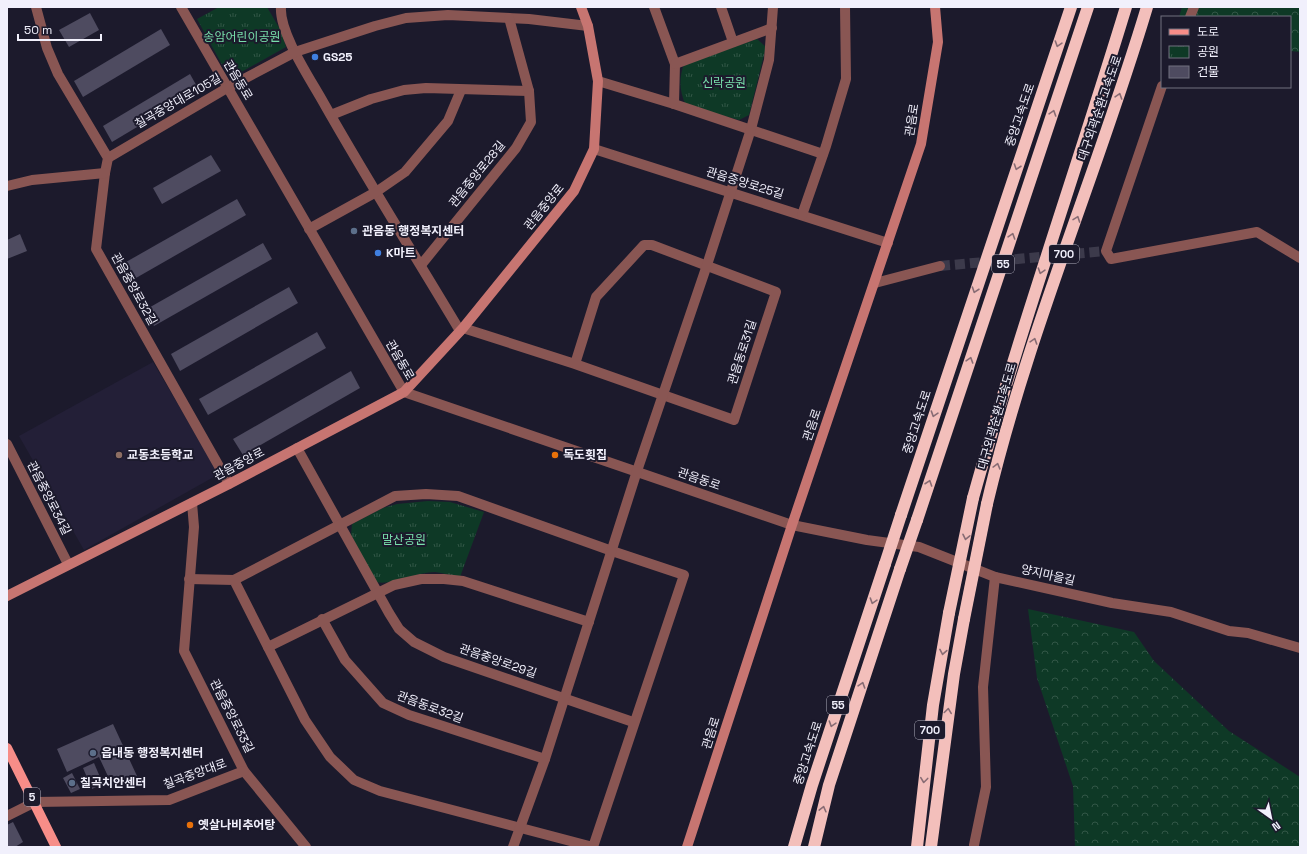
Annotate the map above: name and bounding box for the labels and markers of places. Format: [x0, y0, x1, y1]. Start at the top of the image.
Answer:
place label: GS25 [323, 49, 353, 65]
marker: GS25 [310, 52, 320, 62]
place label: 관음동 행정복지센터 [362, 223, 464, 239]
marker: 관음동 행정복지센터 [349, 226, 359, 236]
place label: K마트 [386, 245, 416, 261]
marker: K마트 [373, 248, 383, 258]
place label: 교동초등학교 [127, 447, 193, 463]
place label: 독도횟집 [563, 447, 607, 463]
marker: 교동초등학교 [114, 450, 124, 460]
marker: 독도횟집 [550, 450, 560, 460]
place label: 읍내동 행정복지센터 [101, 745, 203, 761]
marker: 읍내동 행정복지센터 [88, 748, 98, 758]
place label: 칠곡치안센터 [80, 775, 146, 791]
marker: 칠곡치안센터 [67, 778, 77, 788]
place label: 옛살나비추어탕 [198, 817, 275, 833]
marker: 옛살나비추어탕 [185, 820, 195, 830]

